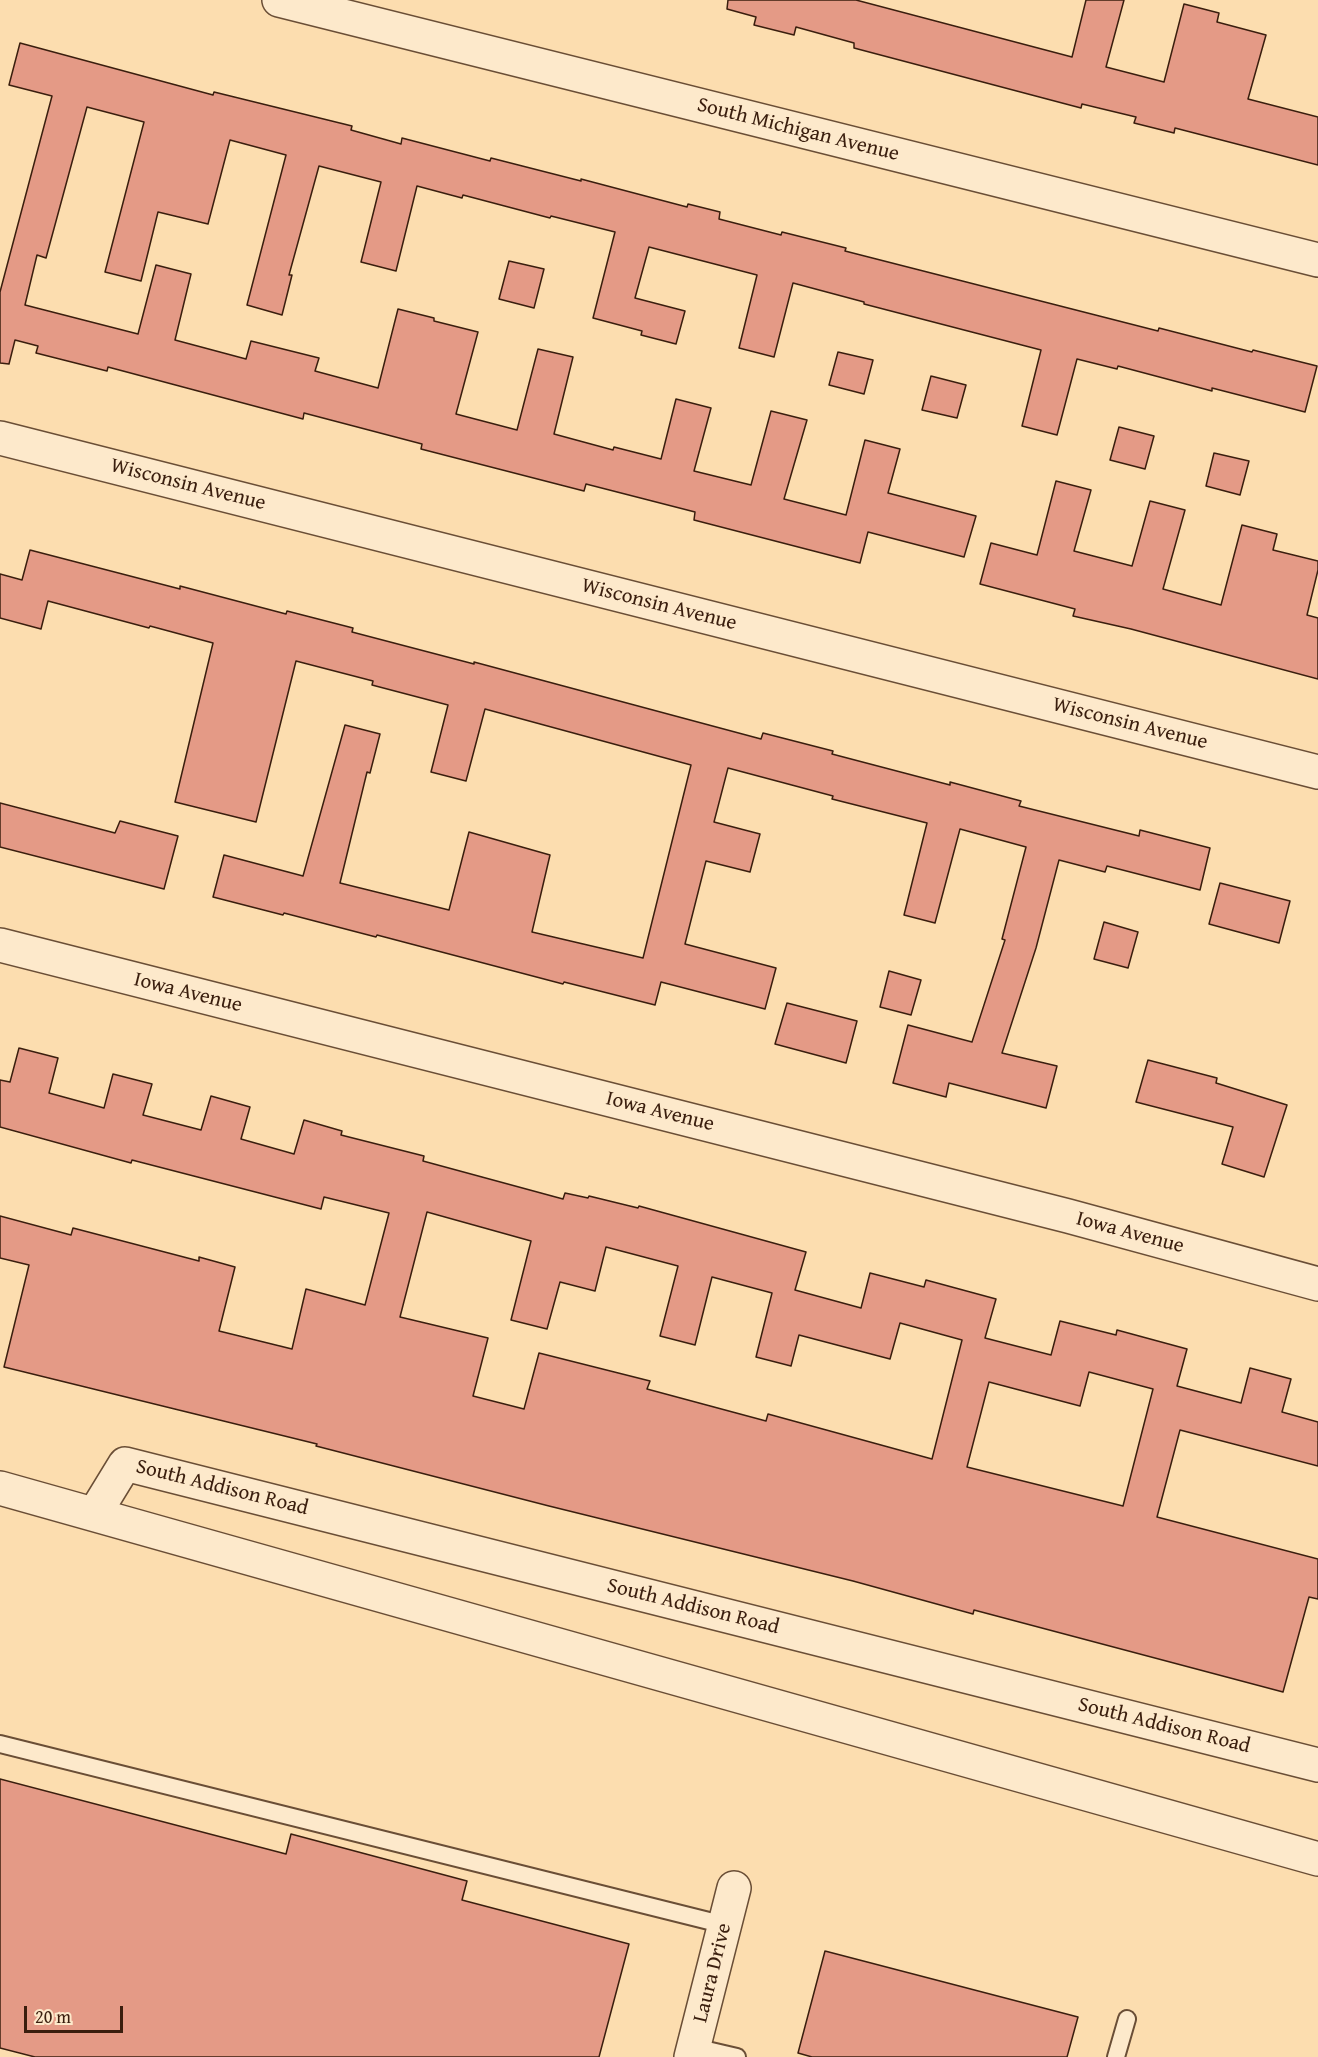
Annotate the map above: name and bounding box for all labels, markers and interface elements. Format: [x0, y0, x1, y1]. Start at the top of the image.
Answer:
street label: South Michigan Avenue [694, 93, 902, 167]
street label: Wisconsin Avenue [108, 454, 268, 516]
street label: Wisconsin Avenue [579, 574, 739, 636]
street label: Wisconsin Avenue [1050, 693, 1210, 755]
street label: Iowa Avenue [131, 967, 245, 1019]
street label: Iowa Avenue [603, 1086, 717, 1138]
street label: Iowa Avenue [1073, 1207, 1187, 1259]
street label: South Addison Road [133, 1454, 311, 1522]
street label: South Addison Road [604, 1573, 782, 1641]
street label: South Addison Road [1075, 1692, 1253, 1760]
street label: Laura Drive [688, 1921, 738, 2025]
scale bar [27, 1994, 126, 2032]
text: 20 m [35, 2003, 71, 2030]

